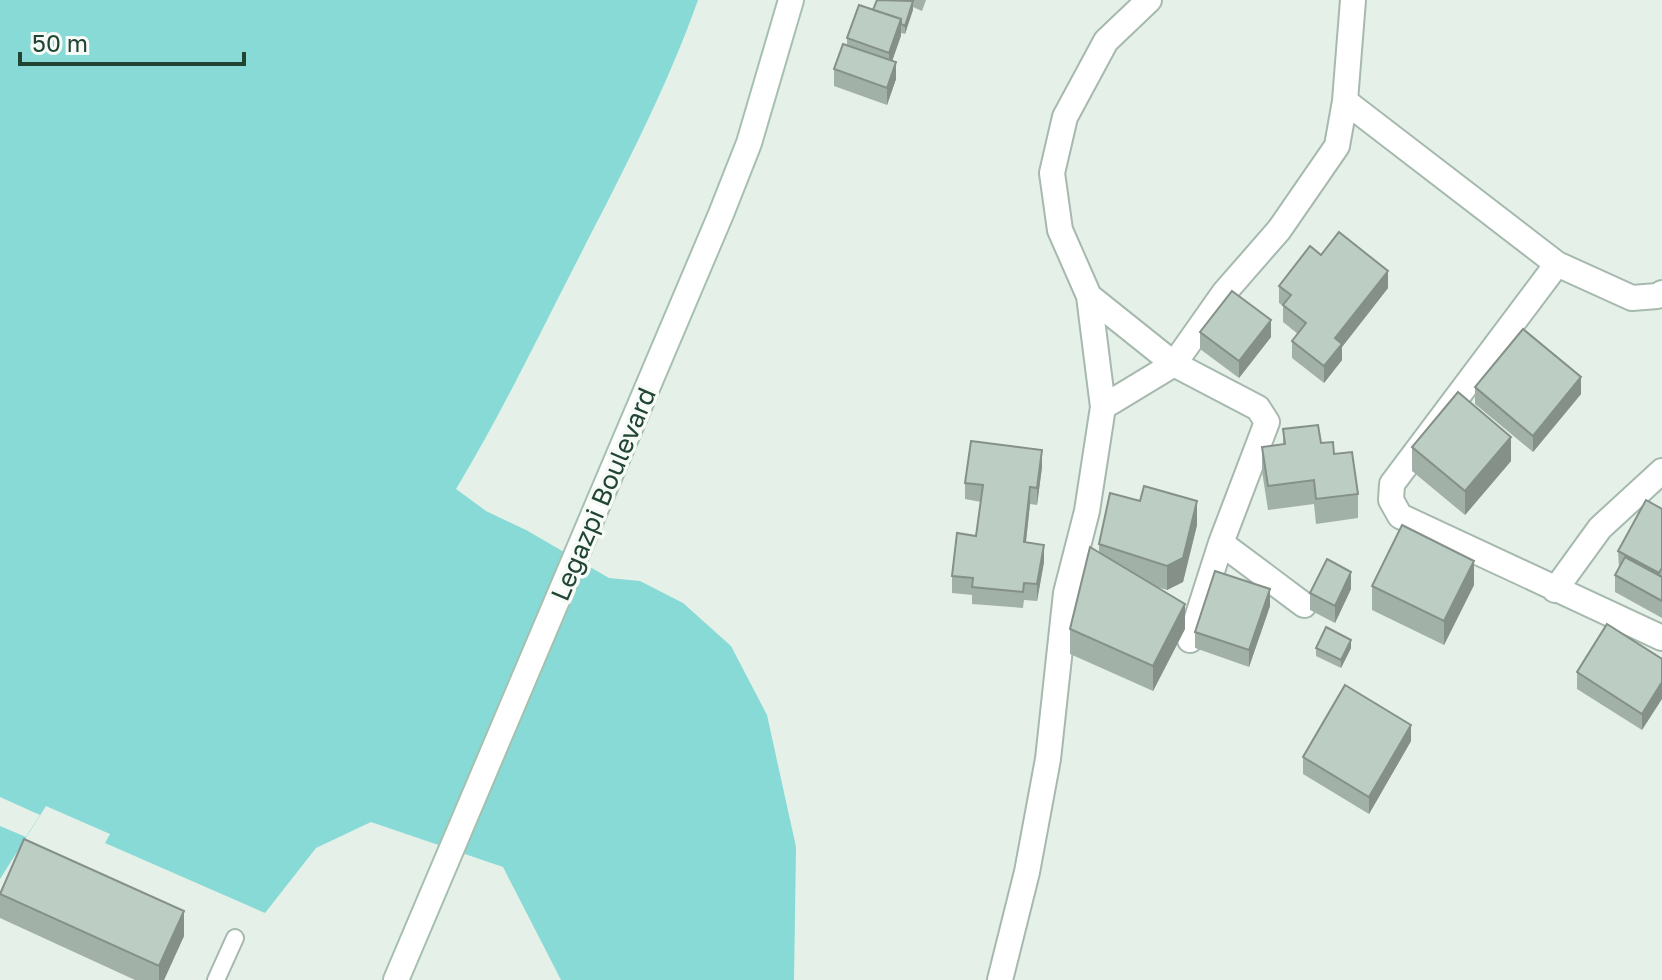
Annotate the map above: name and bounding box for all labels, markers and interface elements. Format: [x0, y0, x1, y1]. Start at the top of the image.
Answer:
scale bar [20, 16, 244, 66]
text: 50 m [32, 28, 88, 57]
street label: Legazpi Boulevard [544, 383, 662, 605]

